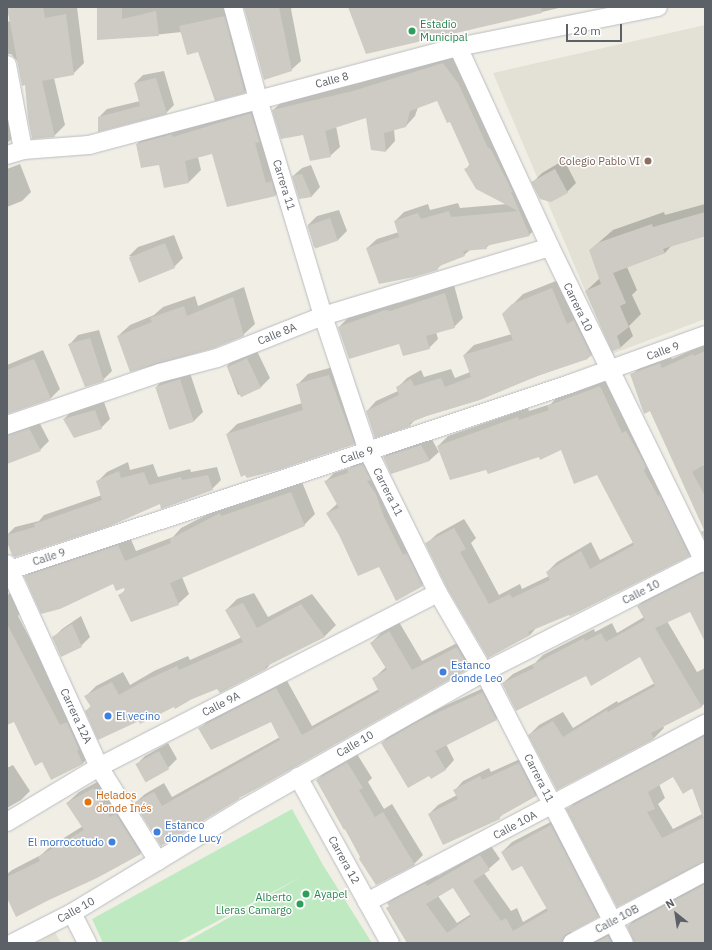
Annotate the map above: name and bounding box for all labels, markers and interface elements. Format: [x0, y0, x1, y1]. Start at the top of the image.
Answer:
scale bar [568, 16, 624, 42]
place label: Estadio Municipal [420, 18, 468, 44]
text: 20 m [573, 23, 601, 38]
marker: Estadio Municipal [407, 26, 417, 36]
street label: Calle 8 [314, 69, 350, 91]
place label: Colegio Pablo VI [559, 154, 640, 168]
marker: Colegio Pablo VI [643, 156, 653, 166]
street label: Carrera 11 [270, 158, 298, 212]
street label: Carrera 10 [561, 281, 595, 333]
street label: Calle 8A [256, 320, 298, 348]
street label: Calle 9 [645, 339, 681, 363]
street label: Calle 9 [339, 443, 375, 467]
street label: Carrera 11 [370, 466, 406, 518]
street label: Calle 9 [31, 545, 67, 569]
street label: Calle 10 [620, 577, 662, 607]
place label: Estanco donde Leo [451, 659, 502, 685]
marker: Estanco donde Leo [438, 667, 448, 677]
street label: Carrera 12A [57, 686, 95, 746]
street label: Calle 9A [200, 689, 242, 719]
place label: El vecino [116, 709, 160, 723]
marker: El vecino [103, 711, 113, 721]
street label: Calle 10 [334, 728, 376, 760]
street label: Carrera 11 [521, 752, 557, 804]
place label: Helados donde Inés [96, 789, 152, 815]
marker: Helados donde Inés [83, 797, 93, 807]
street label: Calle 10A [491, 808, 539, 842]
place label: Estanco donde Lucy [165, 819, 221, 845]
marker: Estanco donde Lucy [152, 827, 162, 837]
street label: Carrera 12 [326, 834, 362, 886]
place label: El morrocotudo [28, 835, 104, 849]
marker: El morrocotudo [107, 837, 117, 847]
place label: Ayapel [314, 887, 348, 901]
marker: Ayapel [301, 889, 311, 899]
place label: Alberto Lleras Camargo [216, 891, 292, 917]
street label: Calle 10 [55, 894, 97, 926]
north arrow [656, 894, 696, 934]
text: N [663, 896, 677, 912]
marker: Alberto Lleras Camargo [295, 899, 305, 909]
street label: Calle 10B [593, 902, 641, 936]

